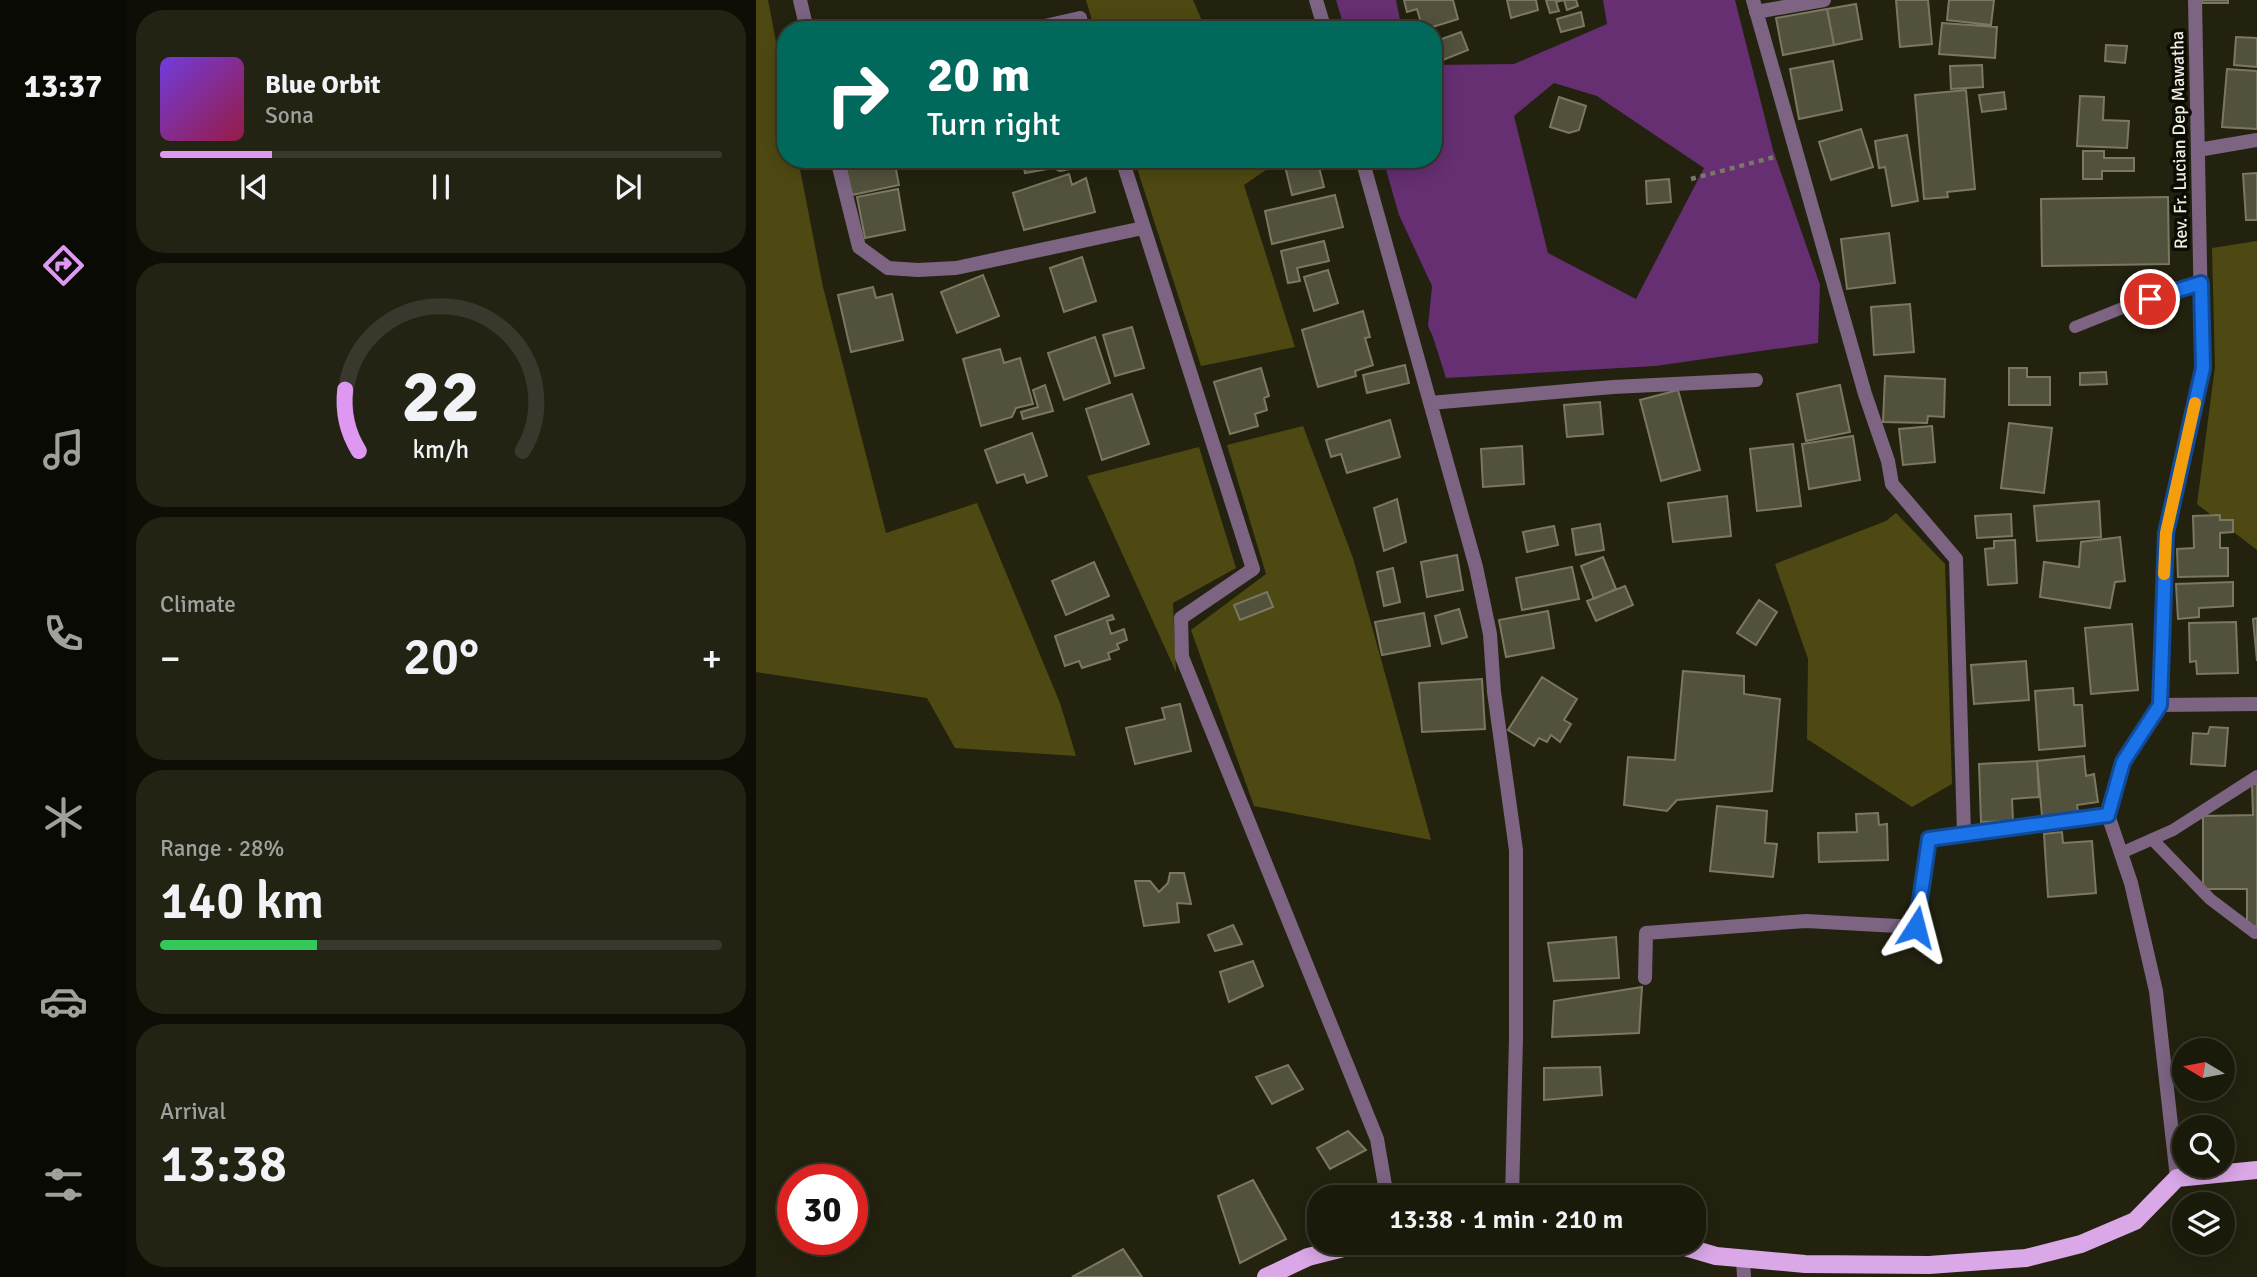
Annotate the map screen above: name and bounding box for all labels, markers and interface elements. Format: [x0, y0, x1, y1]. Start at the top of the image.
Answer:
street label: Rev. Fr. Lucian Dep Mawatha [2166, 31, 2192, 249]
text: 20 m [927, 45, 1030, 105]
icon: right [812, 49, 903, 140]
text: 13:37 [24, 67, 102, 106]
text: Blue Orbit [265, 69, 381, 101]
text: Sona [265, 101, 314, 130]
text: Turn right [927, 105, 1060, 144]
icon: previous [235, 168, 273, 206]
icon: pause [422, 168, 460, 206]
icon: next [609, 168, 647, 206]
icon: directions [39, 241, 88, 290]
pin [2120, 269, 2180, 329]
icon: arrive [2131, 280, 2169, 318]
text: 22 [402, 354, 480, 443]
icon: music [39, 425, 88, 474]
text: km/h [413, 434, 469, 465]
text: Climate [160, 590, 236, 619]
icon: phone [39, 609, 88, 658]
text: 20° [403, 625, 479, 689]
text: − [160, 635, 181, 682]
text: + [701, 635, 722, 682]
icon: climate [39, 793, 88, 842]
text: Range · 28% [160, 834, 284, 863]
text: 140 km [160, 869, 324, 933]
position arrow [1879, 890, 1953, 964]
icon: car [39, 977, 88, 1026]
north arrow [2172, 1038, 2235, 1101]
map controls [2172, 1038, 2235, 1255]
text: Arrival [160, 1097, 226, 1126]
button: search [2172, 1115, 2235, 1178]
text: 13:38 [160, 1132, 287, 1196]
icon: filters [39, 1160, 88, 1209]
speed limit sign: 30 [777, 1164, 868, 1255]
button: layers [2172, 1192, 2235, 1255]
text: 13:38 · 1 min · 210 m [1390, 1204, 1623, 1236]

